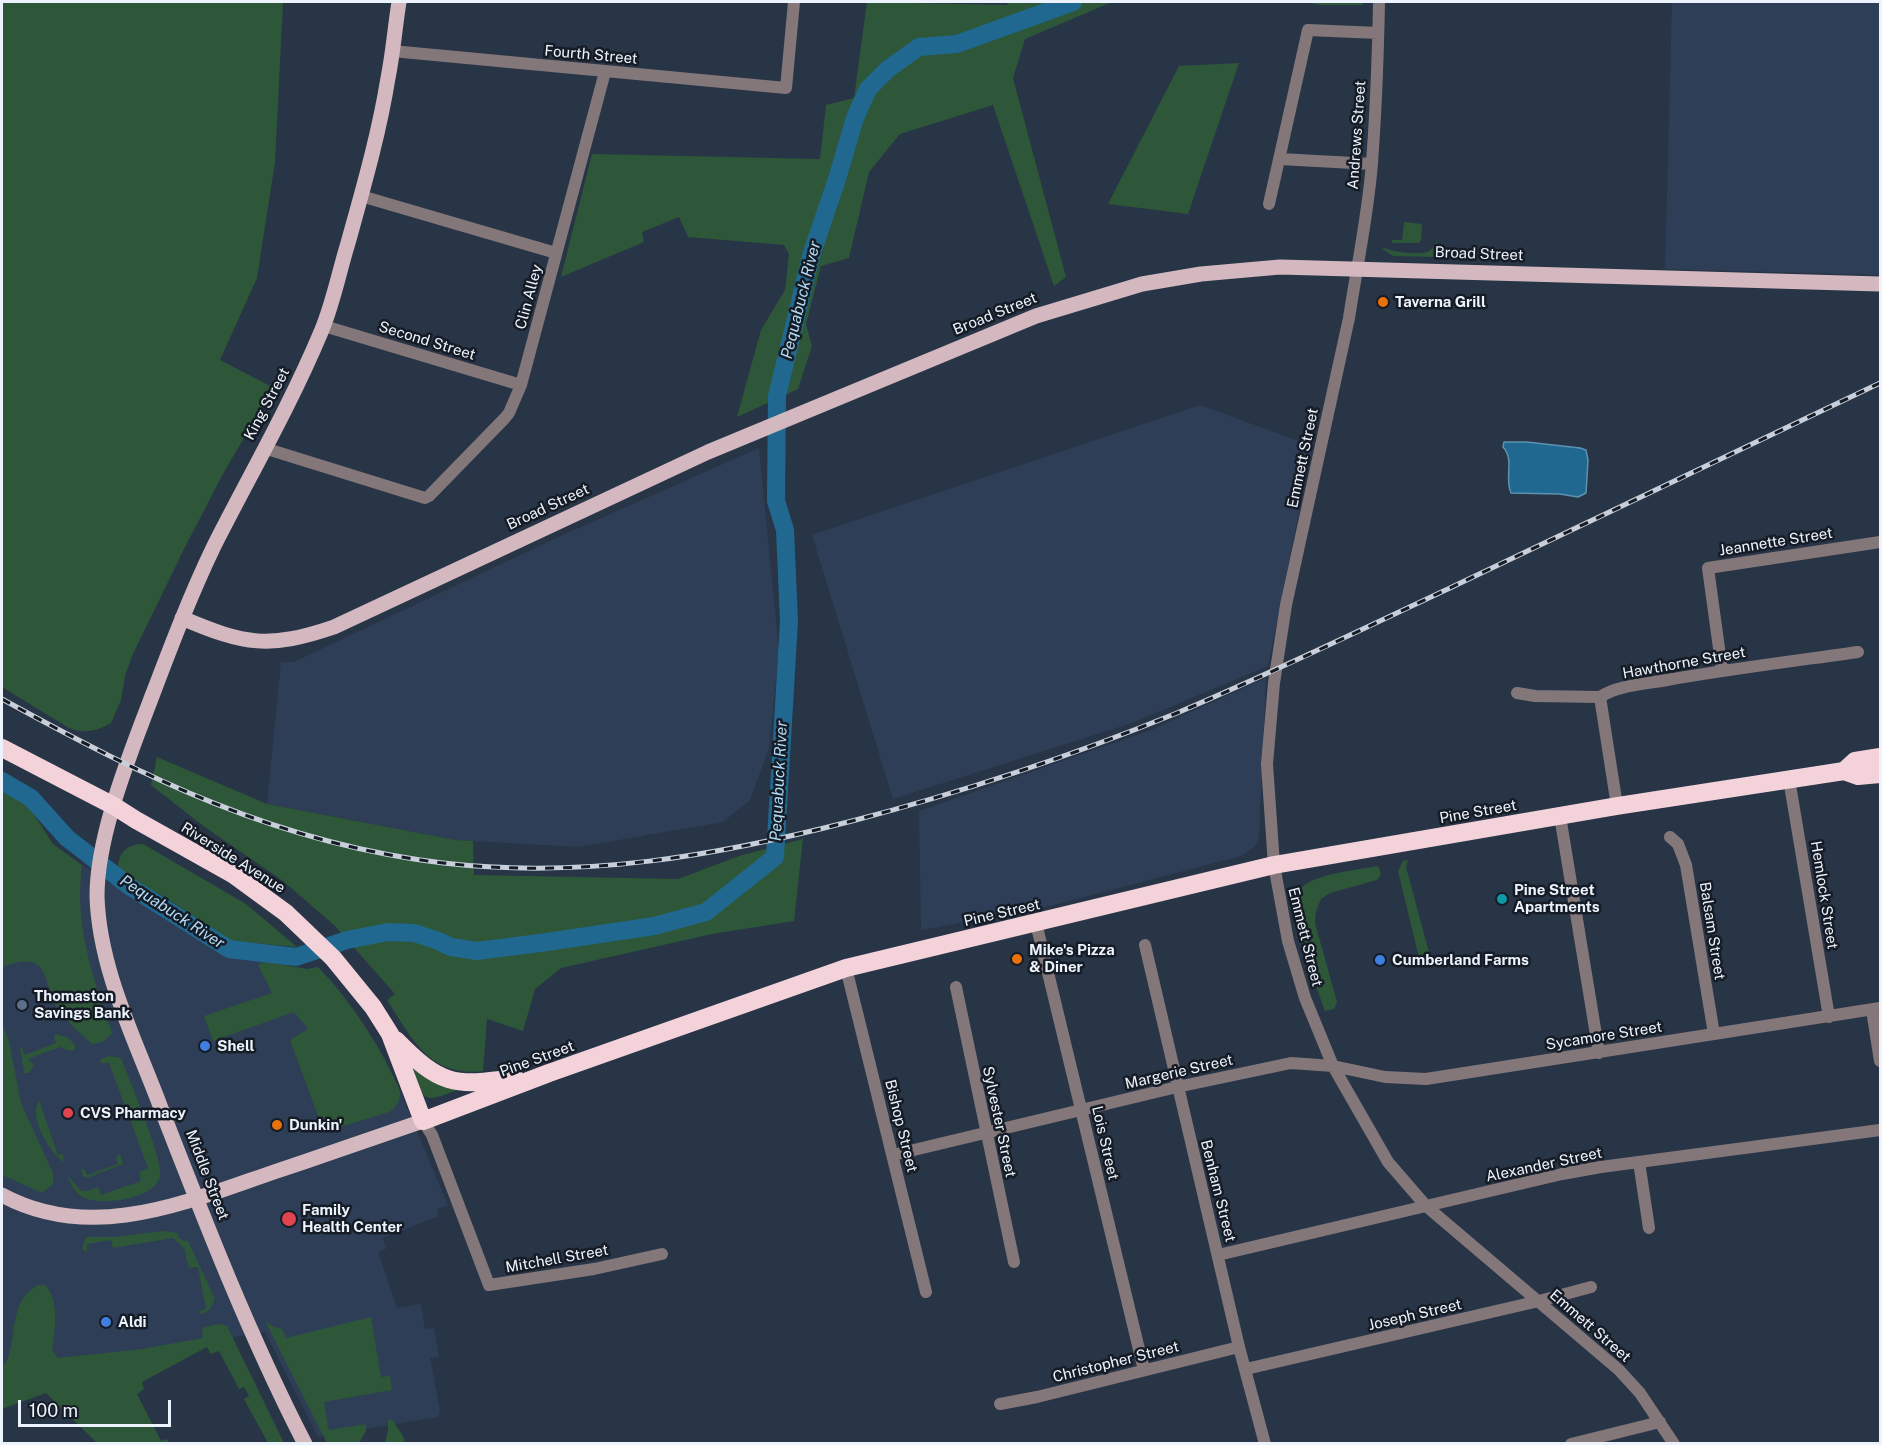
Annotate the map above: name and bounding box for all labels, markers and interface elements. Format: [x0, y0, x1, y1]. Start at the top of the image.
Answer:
street label: Fourth Street [544, 42, 638, 68]
street label: Andrews Street [1344, 80, 1370, 190]
water label: Pequabuck River [777, 239, 825, 361]
street label: Broad Street [1434, 243, 1524, 265]
street label: Clin Alley [512, 263, 546, 331]
street label: Broad Street [950, 289, 1040, 339]
place label: Taverna Grill [1395, 293, 1486, 311]
marker: Taverna Grill [1376, 295, 1390, 309]
street label: Second Street [376, 318, 478, 364]
street label: King Street [240, 365, 294, 443]
street label: Emmett Street [1284, 406, 1322, 510]
street label: Broad Street [504, 480, 592, 534]
street label: Jeannette Street [1718, 524, 1834, 560]
street label: Hawthorne Street [1621, 643, 1747, 683]
water label: Pequabuck River [766, 720, 792, 842]
street label: Pine Street [1438, 796, 1518, 828]
street label: Riverside Avenue [178, 819, 288, 897]
street label: Hemlock Street [1807, 840, 1841, 950]
water label: Pequabuck River [116, 871, 228, 953]
place label: Pine Street Apartments [1514, 881, 1600, 916]
street label: Balsam Street [1695, 881, 1729, 981]
street label: Emmett Street [1284, 886, 1326, 988]
marker: Pine Street Apartments [1495, 892, 1509, 906]
street label: Pine Street [962, 895, 1042, 931]
place label: Mike's Pizza & Diner [1029, 941, 1115, 976]
place label: Cumberland Farms [1392, 951, 1529, 969]
marker: Mike's Pizza & Diner [1010, 952, 1024, 966]
marker: Cumberland Farms [1373, 953, 1387, 967]
place label: Thomaston Savings Bank [34, 987, 130, 1022]
marker: Thomaston Savings Bank [15, 998, 29, 1012]
street label: Sycamore Street [1545, 1018, 1663, 1054]
place label: Shell [217, 1037, 255, 1055]
street label: Pine Street [497, 1037, 577, 1081]
marker: Shell [198, 1039, 212, 1053]
street label: Margerie Street [1123, 1051, 1235, 1093]
street label: Sylvester Street [978, 1065, 1020, 1179]
street label: Bishop Street [881, 1078, 921, 1174]
place label: CVS Pharmacy [80, 1104, 186, 1122]
street label: Lois Street [1088, 1104, 1122, 1182]
marker: CVS Pharmacy [61, 1106, 75, 1120]
place label: Dunkin' [289, 1116, 342, 1134]
marker: Dunkin' [270, 1118, 284, 1132]
street label: Middle Street [182, 1127, 232, 1223]
street label: Benham Street [1197, 1138, 1239, 1244]
street label: Alexander Street [1484, 1144, 1604, 1186]
place label: Family Health Center [302, 1201, 402, 1236]
marker: Family Health Center [280, 1210, 298, 1228]
street label: Mitchell Street [504, 1241, 610, 1277]
street label: Emmett Street [1546, 1286, 1634, 1366]
street label: Joseph Street [1367, 1296, 1463, 1334]
place label: Aldi [118, 1313, 147, 1331]
marker: Aldi [99, 1315, 113, 1329]
street label: Christopher Street [1051, 1338, 1181, 1386]
scale bar [21, 1388, 174, 1426]
text: 100 m [29, 1400, 78, 1421]

